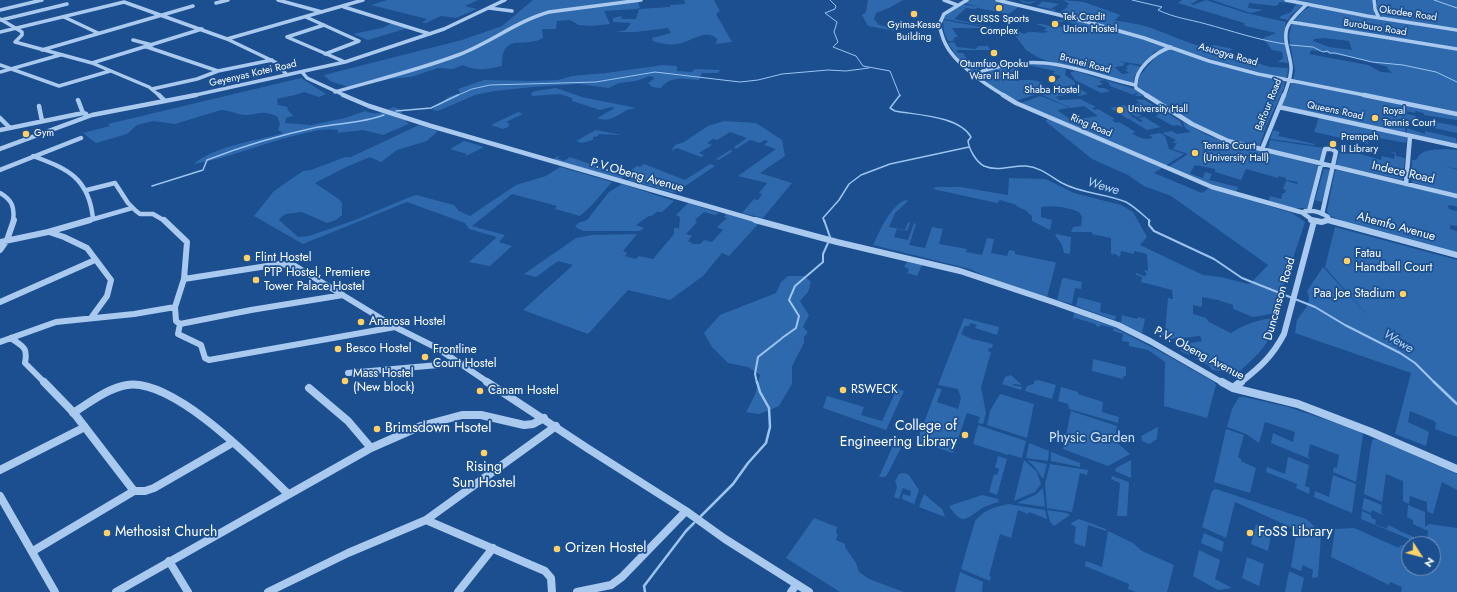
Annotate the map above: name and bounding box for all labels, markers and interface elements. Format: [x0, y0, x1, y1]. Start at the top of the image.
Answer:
marker: GUSSS Sports Complex [994, 3, 1004, 13]
street label: Okodee Road [1378, 4, 1438, 24]
marker: Gyima-Kesse Building [909, 9, 919, 19]
place label: Tek Credit Union Hostel [1063, 12, 1117, 36]
place label: GUSSS Sports Complex [969, 14, 1029, 38]
street label: Buroburo Road [1343, 17, 1407, 39]
marker: Tek Credit Union Hostel [1050, 19, 1060, 29]
place label: Gyima-Kesse Building [887, 20, 941, 44]
street label: Asuogya Road [1197, 41, 1259, 69]
marker: Otumfuo Opoku Ware II Hall [989, 48, 999, 58]
street label: Brunei Road [1058, 51, 1112, 77]
street label: Geyenyas Kotei Road [208, 58, 298, 90]
place label: Otumfuo Opoku Ware II Hall [960, 59, 1028, 82]
marker: Shaba Hostel [1047, 74, 1057, 84]
street label: Baffour Road [1253, 77, 1285, 133]
place label: Shaba Hostel [1024, 85, 1080, 97]
street label: Queens Road [1306, 99, 1364, 123]
place label: University Hall [1128, 104, 1188, 116]
marker: University Hall [1115, 105, 1125, 115]
place label: Royal Tennis Court [1383, 106, 1435, 130]
street label: Ring Road [1069, 112, 1113, 140]
marker: Royal Tennis Court [1370, 113, 1380, 123]
place label: Gym [34, 128, 54, 140]
marker: Gym [21, 129, 31, 139]
place label: Prempeh II Library [1341, 132, 1379, 156]
marker: Prempeh II Library [1328, 139, 1338, 149]
place label: Tennis Court (University Hall) [1203, 141, 1269, 164]
marker: Tennis Court (University Hall) [1190, 148, 1200, 158]
street label: P.V.Obeng Avenue [589, 156, 685, 196]
street label: Indece Road [1370, 159, 1436, 187]
water label: Wewe [1085, 175, 1121, 199]
street label: Ahemfo Avenue [1355, 210, 1437, 244]
place label: Fatau Handball Court [1355, 247, 1432, 275]
place label: Flint Hostel [255, 251, 311, 265]
marker: Flint Hostel [242, 253, 252, 263]
street label: Duncanson Road [1261, 256, 1299, 342]
marker: Fatau Handball Court [1342, 256, 1352, 266]
place label: PTP Hostel, Premiere Tower Palace Hostel [264, 266, 370, 294]
marker: PTP Hostel, Premiere Tower Palace Hostel [251, 275, 261, 285]
place label: Paa Joe Stadium [1314, 287, 1395, 301]
marker: Paa Joe Stadium [1398, 289, 1408, 299]
place label: Anarosa Hostel [369, 315, 445, 329]
marker: Anarosa Hostel [356, 317, 366, 327]
street label: P.V. Obeng Avenue [1152, 324, 1246, 384]
water label: Wewe [1380, 327, 1416, 357]
place label: Besco Hostel [346, 342, 411, 356]
place label: Frontline Court Hostel [433, 343, 496, 371]
marker: Besco Hostel [333, 344, 343, 354]
marker: Frontline Court Hostel [420, 352, 430, 362]
place label: Mass Hostel (New block) [353, 367, 415, 395]
marker: Mass Hostel (New block) [340, 376, 350, 386]
place label: RSWECK [851, 383, 898, 397]
place label: Canam Hostel [488, 384, 559, 398]
marker: RSWECK [838, 385, 848, 395]
marker: Canam Hostel [475, 386, 485, 396]
place label: College of Engineering Library [840, 419, 957, 452]
place label: Brimsdown Hsotel [385, 421, 491, 437]
marker: Brimsdown Hsotel [372, 424, 382, 434]
marker: College of Engineering Library [960, 430, 970, 440]
park label: Physic Garden [1049, 431, 1135, 447]
marker: Rising Sun Hostel [479, 448, 489, 458]
place label: Rising Sun Hostel [452, 460, 516, 492]
place label: Methosist Church [115, 525, 217, 541]
place label: FoSS Library [1258, 525, 1333, 541]
marker: Methosist Church [102, 528, 112, 538]
marker: FoSS Library [1245, 528, 1255, 538]
north arrow [1401, 536, 1441, 576]
place label: Orizen Hostel [565, 541, 647, 557]
marker: Orizen Hostel [552, 544, 562, 554]
text: N [1421, 554, 1439, 571]

